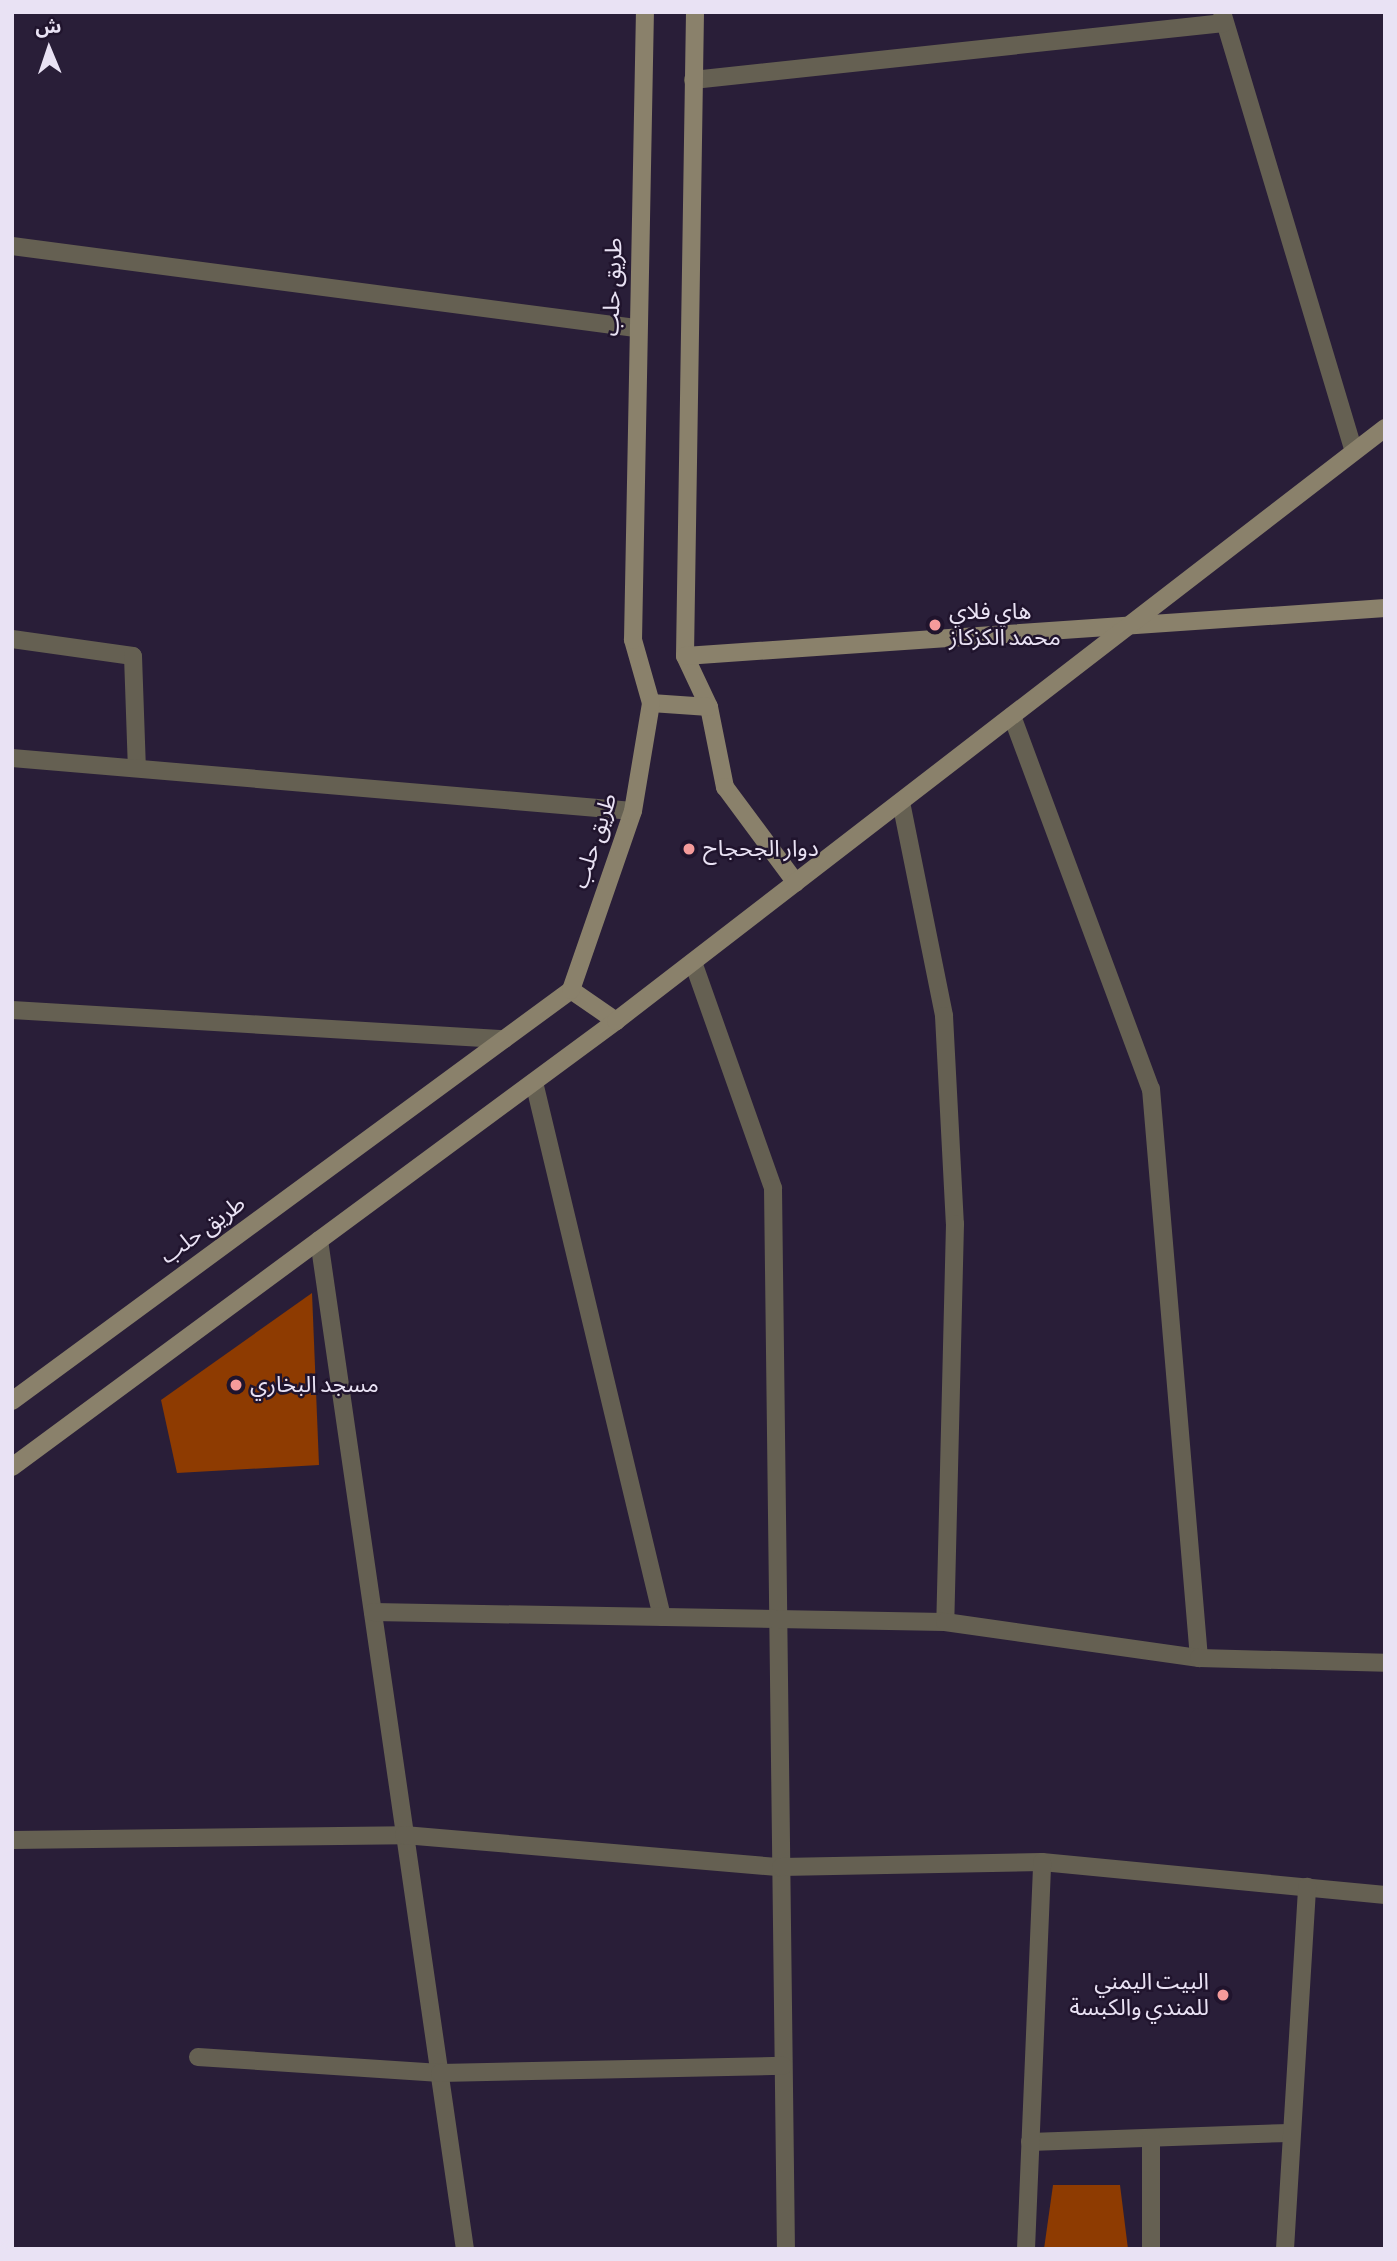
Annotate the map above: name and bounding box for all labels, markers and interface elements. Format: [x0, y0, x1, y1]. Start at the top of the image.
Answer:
north arrow [14, 14, 84, 84]
text: ش [35, 16, 62, 39]
street label: طريق حلب [597, 237, 629, 337]
place label: هاي فلاي محمد الكزكاز [949, 598, 1061, 652]
marker: هاي فلاي محمد الكزكاز [927, 617, 943, 633]
street label: طريق حلب [567, 790, 623, 892]
place label: دوار الجحجاح [703, 835, 819, 863]
marker: دوار الجحجاح [681, 841, 697, 857]
street label: طريق حلب [155, 1190, 251, 1270]
place label: مسجد البخاري [250, 1371, 379, 1399]
marker: مسجد البخاري [228, 1377, 244, 1393]
place label: البيت اليمني للمندي والكبسة [1070, 1968, 1209, 2022]
marker: البيت اليمني للمندي والكبسة [1215, 1987, 1231, 2003]

